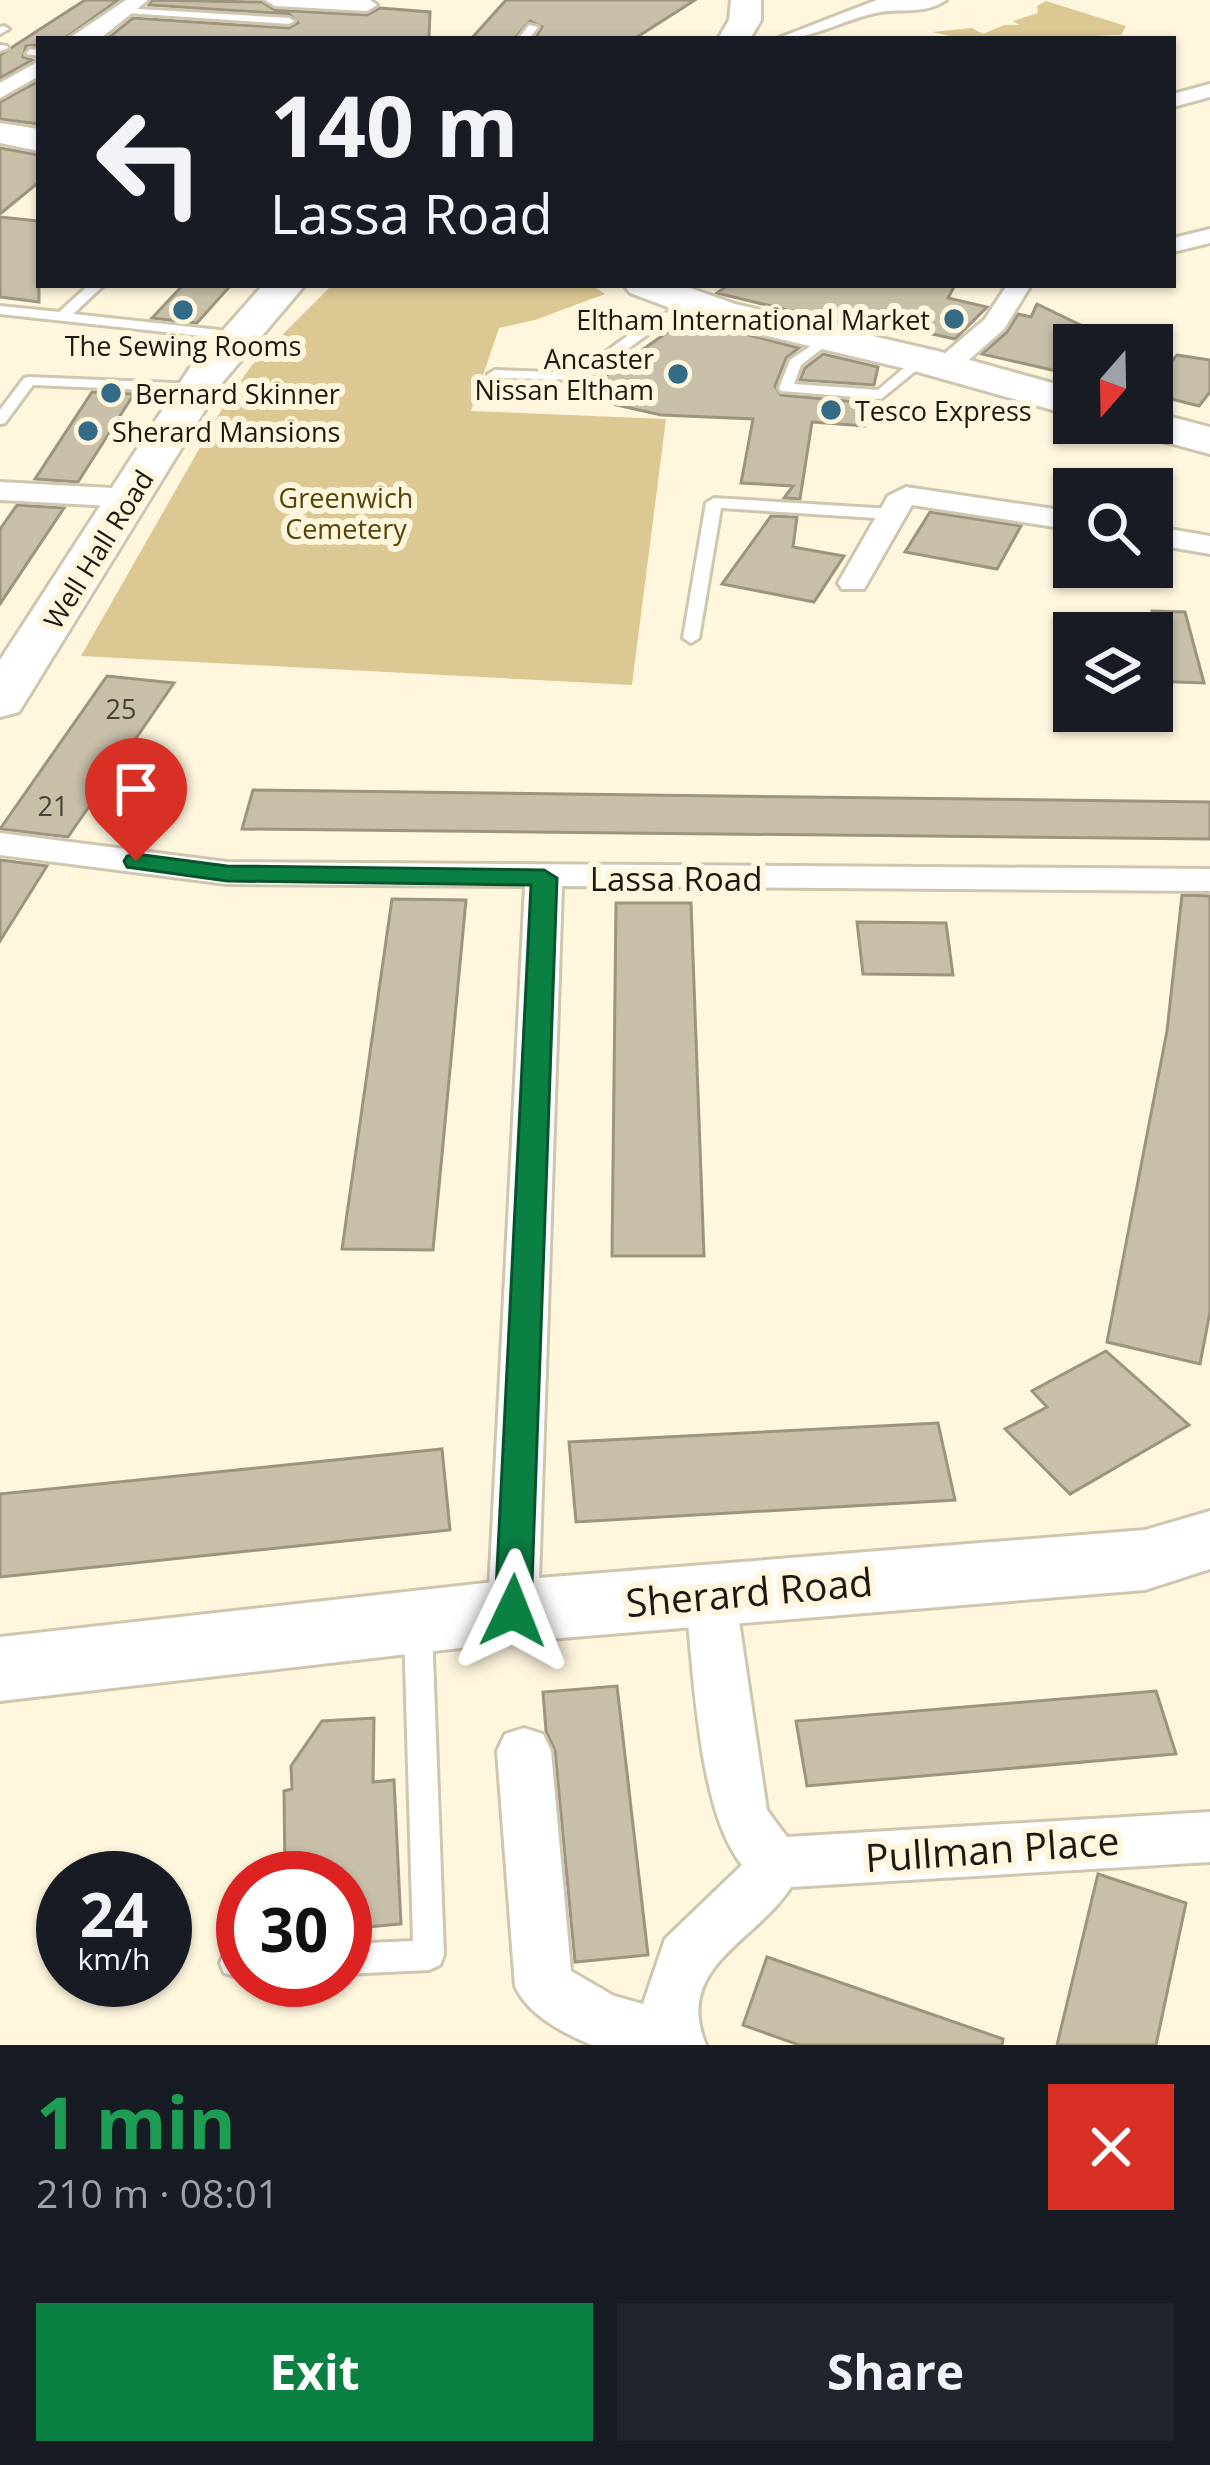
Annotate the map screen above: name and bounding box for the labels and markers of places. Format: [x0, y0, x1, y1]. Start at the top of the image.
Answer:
marker: The Sewing Rooms [170, 297, 196, 323]
place label: Eltham International Market [576, 301, 930, 338]
marker: Eltham International Market [941, 306, 967, 332]
place label: The Sewing Rooms [65, 327, 301, 364]
place label: Ancaster Nissan Eltham [475, 340, 654, 408]
marker: Ancaster Nissan Eltham [665, 361, 691, 387]
place label: Bernard Skinner [135, 375, 340, 412]
marker: Bernard Skinner [98, 380, 124, 406]
place label: Tesco Express [855, 392, 1032, 429]
marker: Tesco Express [818, 397, 844, 423]
place label: Sherard Mansions [112, 413, 340, 450]
marker: Sherard Mansions [75, 418, 101, 444]
pin [85, 738, 187, 861]

